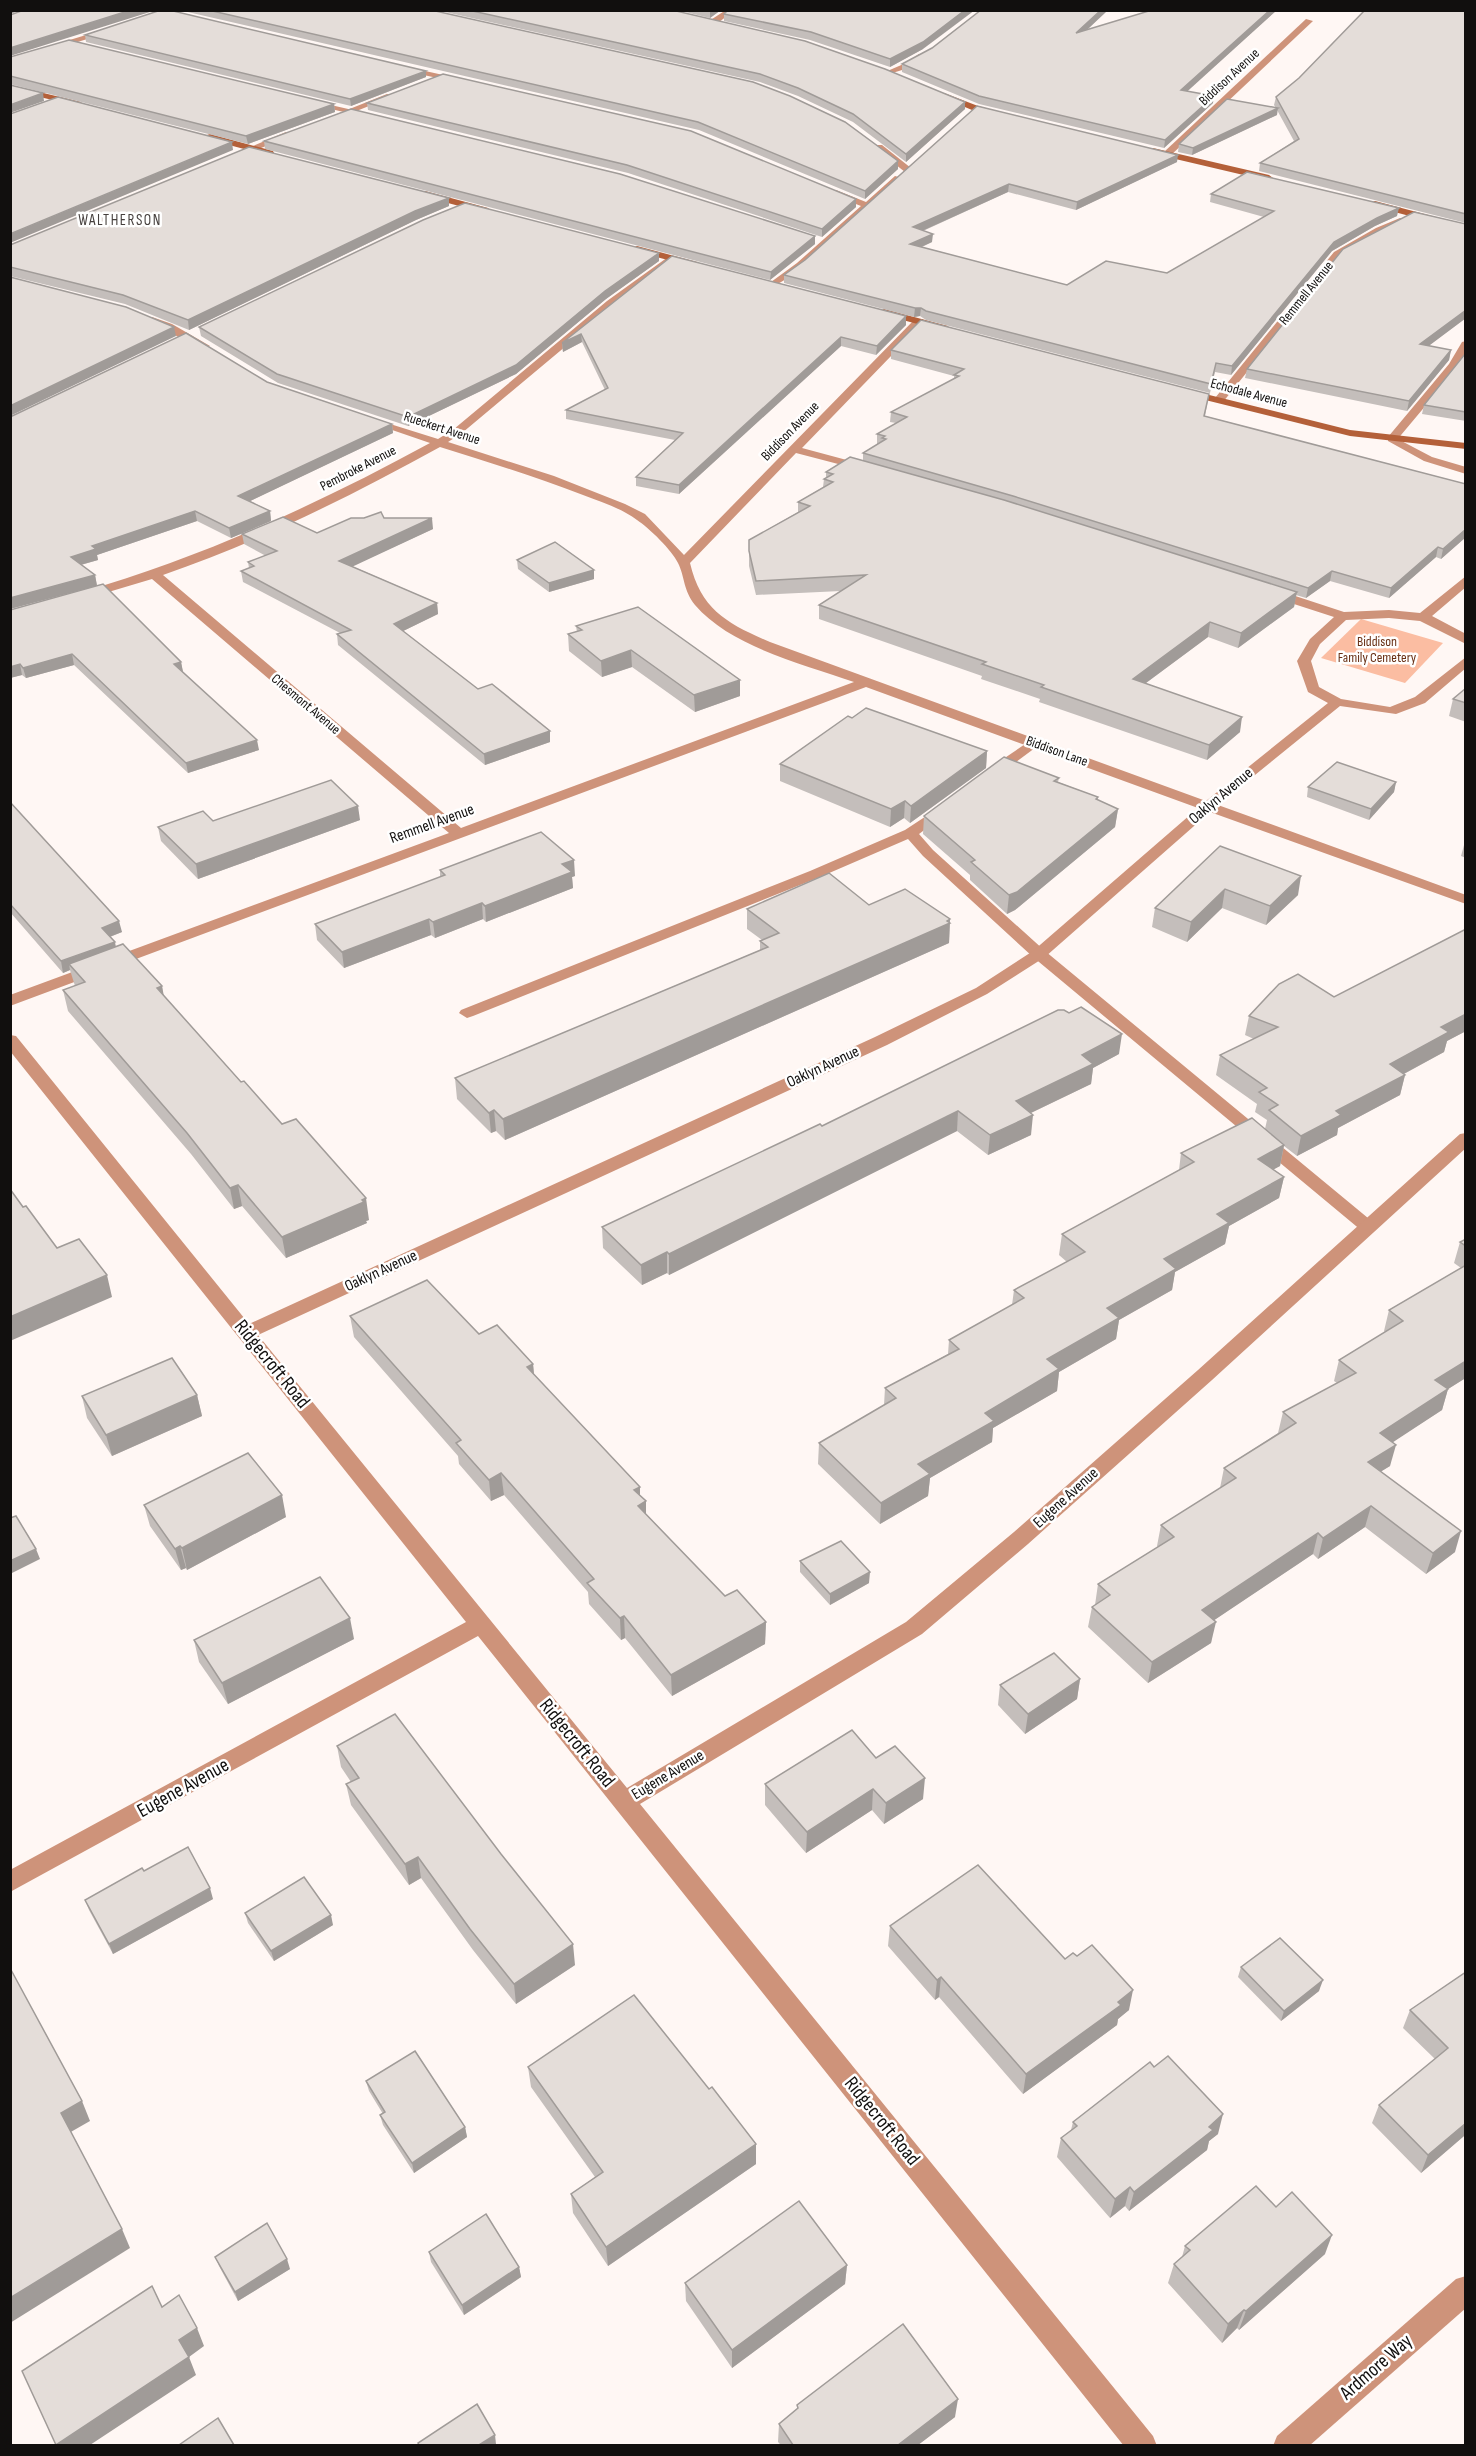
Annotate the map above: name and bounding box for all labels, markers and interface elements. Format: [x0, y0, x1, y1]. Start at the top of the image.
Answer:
street label: Biddison Avenue [1195, 45, 1263, 109]
district label: WALTHERSON [78, 211, 162, 230]
street label: Remmell Avenue [1275, 258, 1337, 328]
street label: Echodale Avenue [1209, 375, 1289, 411]
street label: Biddison Avenue [757, 398, 823, 464]
street label: Rueckert Avenue [402, 408, 482, 448]
street label: Pembroke Avenue [317, 442, 399, 494]
park label: Biddison Family Cemetery [1338, 633, 1417, 666]
street label: Chesmont Avenue [268, 670, 344, 738]
street label: Biddison Lane [1024, 732, 1090, 770]
street label: Oaklyn Avenue [1185, 764, 1257, 828]
street label: Remmell Avenue [387, 800, 477, 848]
street label: Oaklyn Avenue [784, 1042, 862, 1092]
street label: Oaklyn Avenue [342, 1246, 420, 1296]
street label: Ridgecroft Road [229, 1315, 315, 1413]
street label: Eugene Avenue [1030, 1464, 1102, 1532]
street label: Ridgecroft Road [534, 1694, 620, 1792]
street label: Eugene Avenue [628, 1746, 708, 1804]
street label: Eugene Avenue [133, 1753, 233, 1823]
street label: Ridgecroft Road [839, 2072, 925, 2170]
street label: Ardmore Way [1334, 2329, 1417, 2406]

